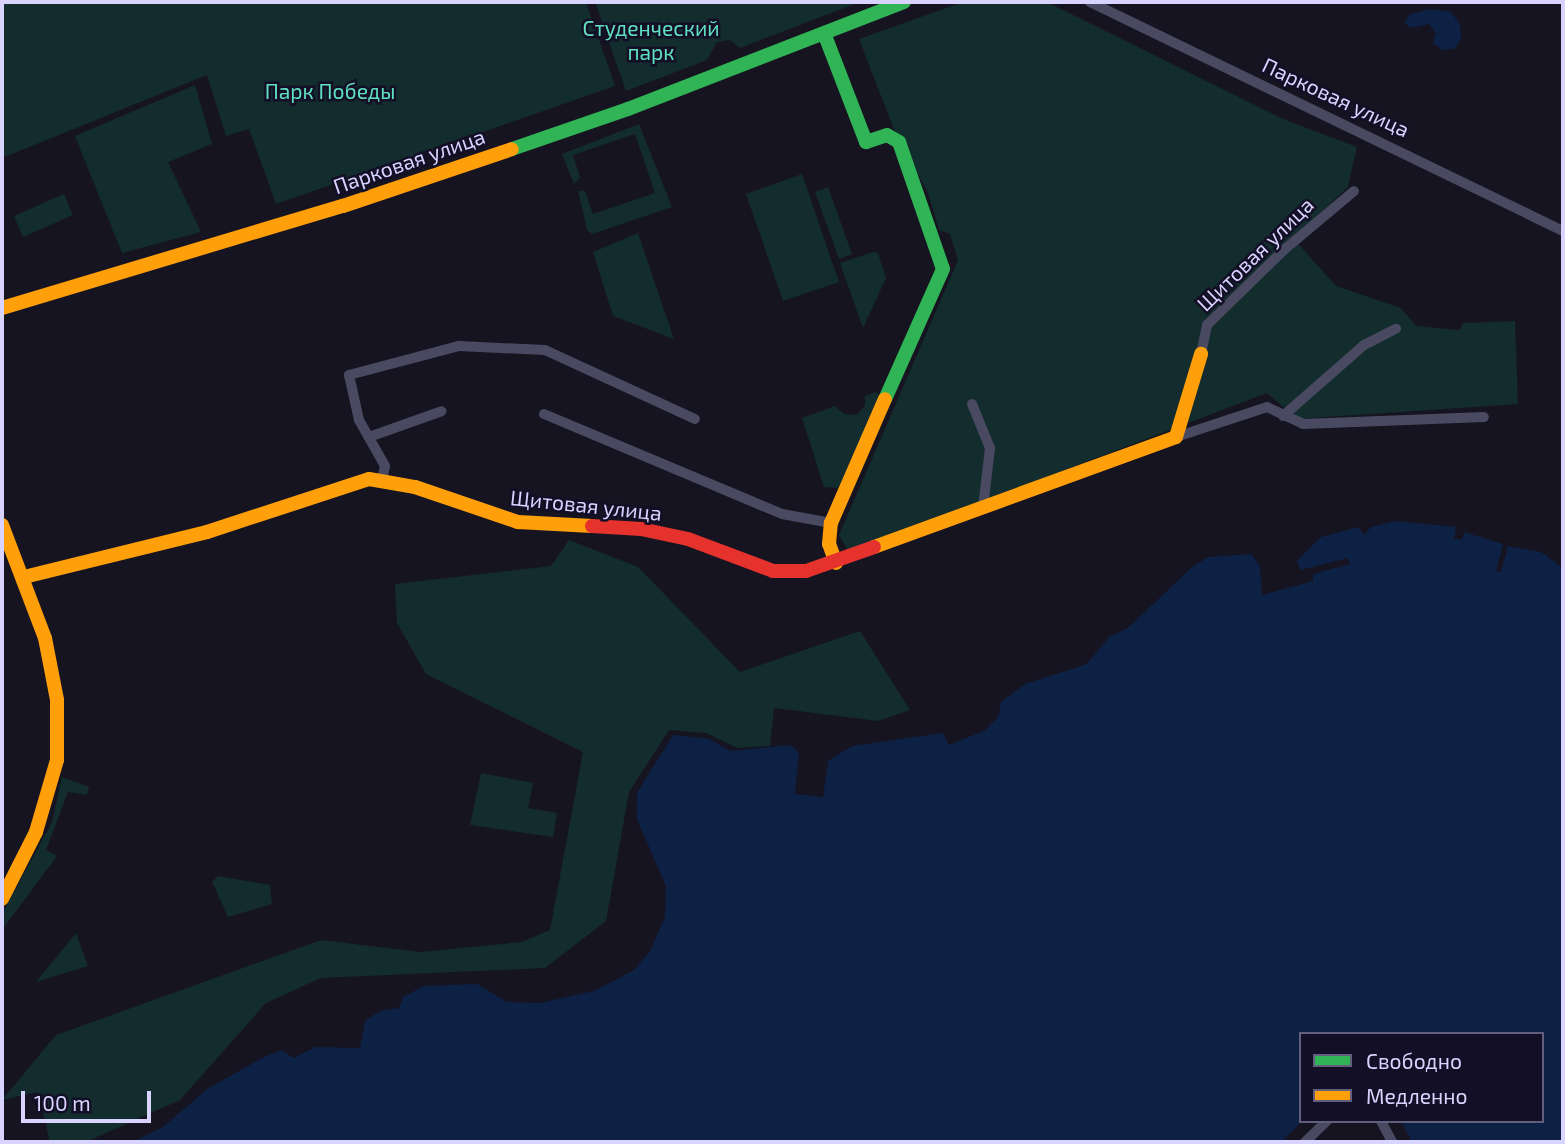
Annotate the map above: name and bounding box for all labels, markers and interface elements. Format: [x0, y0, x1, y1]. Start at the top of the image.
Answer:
park label: Студенческий парк [582, 15, 720, 65]
street label: Парковая улица [1259, 52, 1413, 142]
park label: Парк Победы [265, 78, 395, 104]
street label: Парковая улица [330, 123, 488, 199]
street label: Щитовая улица [1191, 192, 1319, 316]
street label: Щитовая улица [509, 485, 663, 525]
legend [1299, 1032, 1544, 1123]
text: Свободно [1366, 1048, 1462, 1073]
scale bar [24, 1078, 154, 1122]
text: Медленно [1366, 1083, 1468, 1108]
text: 100 m [34, 1090, 91, 1115]

